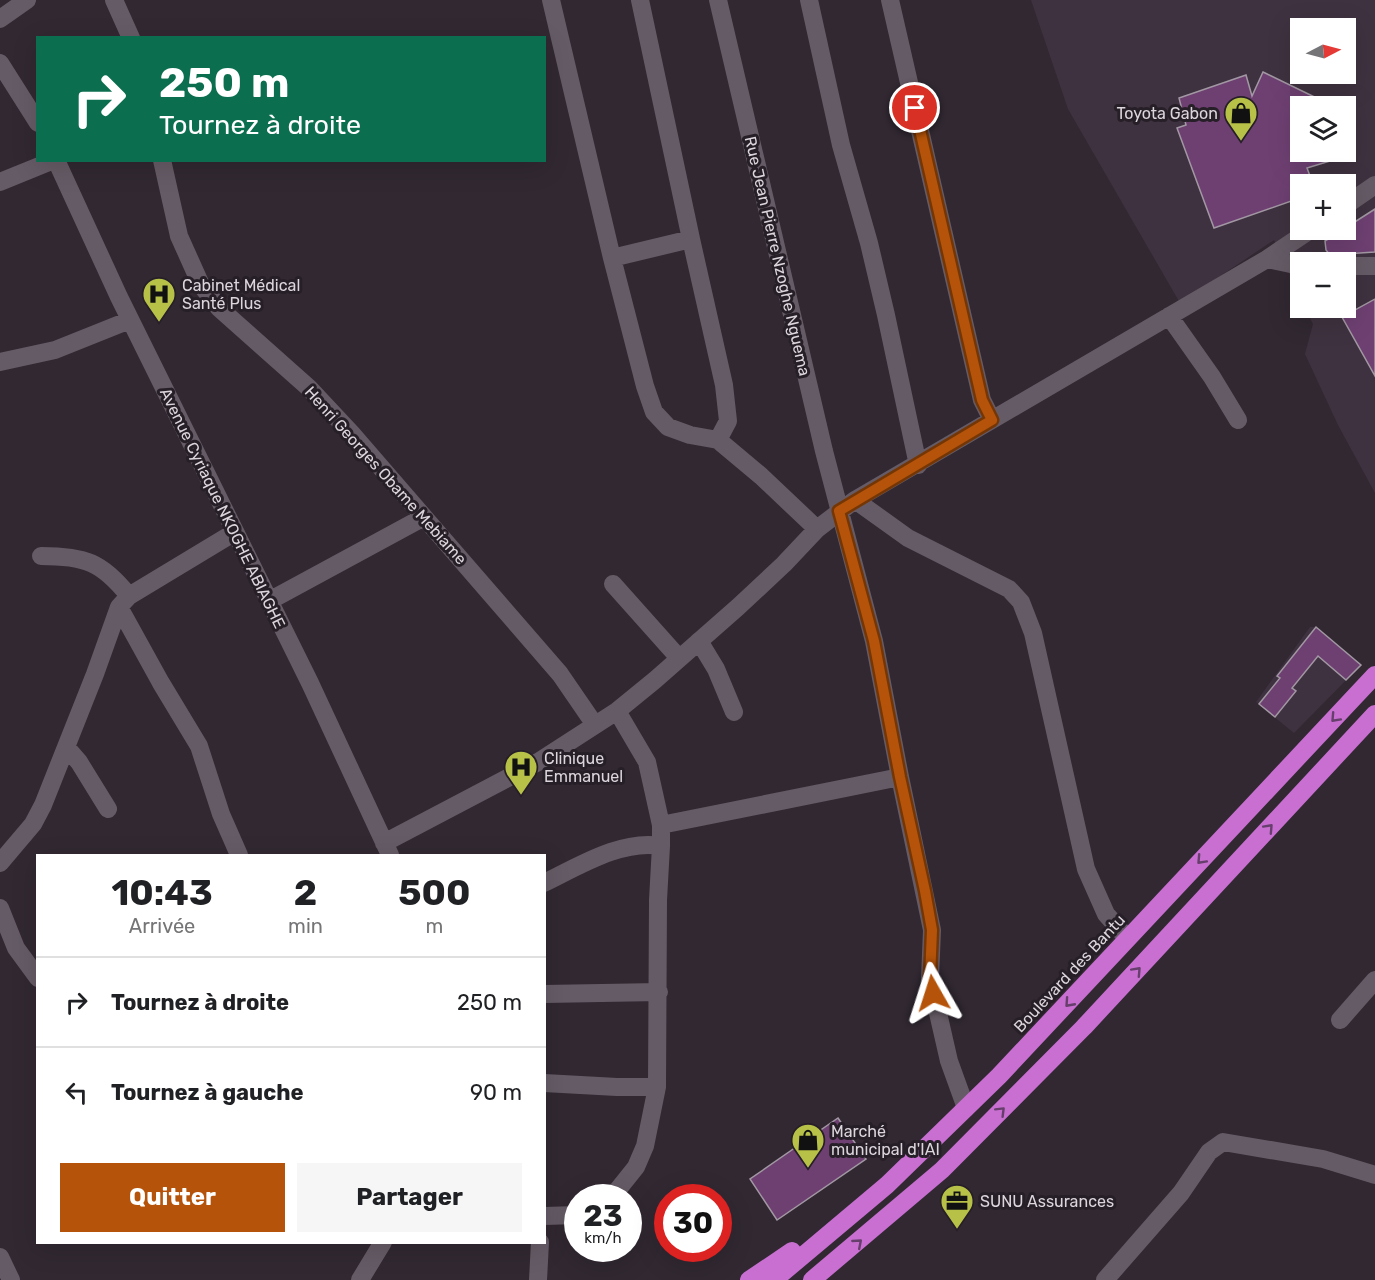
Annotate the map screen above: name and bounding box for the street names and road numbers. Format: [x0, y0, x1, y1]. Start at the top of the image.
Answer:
street label: Rue Jean Pierre Nzoghe Nguema [741, 134, 814, 378]
street label: Henri Georges Obame Mebiame [301, 382, 471, 568]
street label: Avenue Cyriaque NKOGHE ABIAGHE [156, 385, 289, 632]
street label: Boulevard des Bantu [1010, 910, 1129, 1036]

